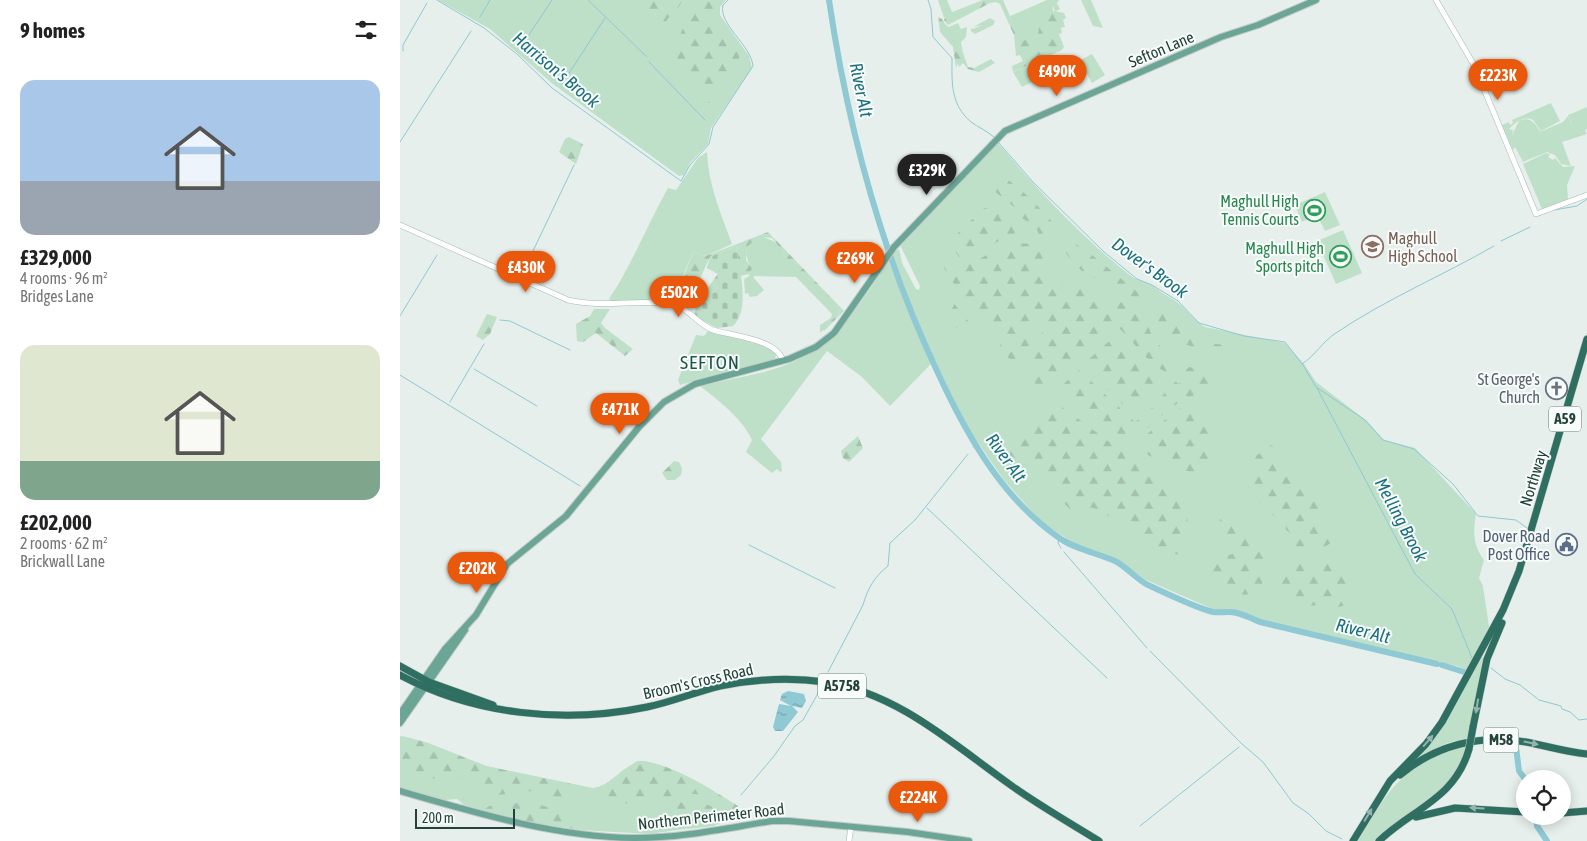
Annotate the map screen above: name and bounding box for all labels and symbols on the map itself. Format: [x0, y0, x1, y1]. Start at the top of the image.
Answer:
water label: Harrison's Brook [509, 27, 605, 113]
street label: Sefton Lane [1126, 27, 1196, 71]
pin: £490K [1022, 54, 1092, 97]
pin: £223K [1463, 58, 1533, 101]
water label: River Alt [845, 61, 878, 120]
pin: £329K [892, 154, 962, 196]
place label: Maghull High Tennis Courts [1220, 192, 1299, 228]
sports icon: Maghull High Tennis Courts [1303, 198, 1327, 222]
place label: Maghull High School [1388, 229, 1458, 266]
water label: Dover's Brook [1108, 233, 1193, 303]
school or university icon: Maghull High School [1360, 235, 1384, 259]
place label: Maghull High Sports pitch [1245, 239, 1324, 276]
pin: £269K [820, 242, 890, 284]
sports icon: Maghull High Sports pitch [1328, 245, 1352, 269]
pin: £430K [491, 250, 561, 293]
pin: £502K [644, 276, 714, 318]
district label: SEFTON [680, 351, 740, 373]
place label: St George's Church [1477, 370, 1540, 406]
church icon: St George's Church [1544, 376, 1568, 400]
pin: £471K [585, 392, 655, 435]
road number: A59 [1549, 406, 1581, 432]
water label: River Alt [982, 429, 1032, 487]
street label: Northway [1516, 448, 1551, 508]
water label: Melling Brook [1371, 474, 1433, 566]
place label: Dover Road Post Office [1483, 527, 1550, 563]
public building icon: Dover Road Post Office [1554, 533, 1578, 557]
pin: £202K [442, 552, 512, 594]
water label: River Alt [1334, 614, 1393, 648]
street label: Broom's Cross Road [641, 660, 755, 702]
road number: A5758 [818, 674, 866, 698]
one-way arrow [1472, 698, 1480, 714]
road number: M58 [1484, 728, 1518, 752]
one-way arrow [1423, 735, 1434, 748]
one-way arrow [1524, 740, 1540, 748]
pin: £224K [883, 780, 953, 823]
street label: Northern Perimeter Road [637, 799, 785, 833]
one-way arrow [1469, 804, 1485, 812]
scale bar [415, 806, 515, 829]
one-way arrow [1364, 809, 1373, 822]

